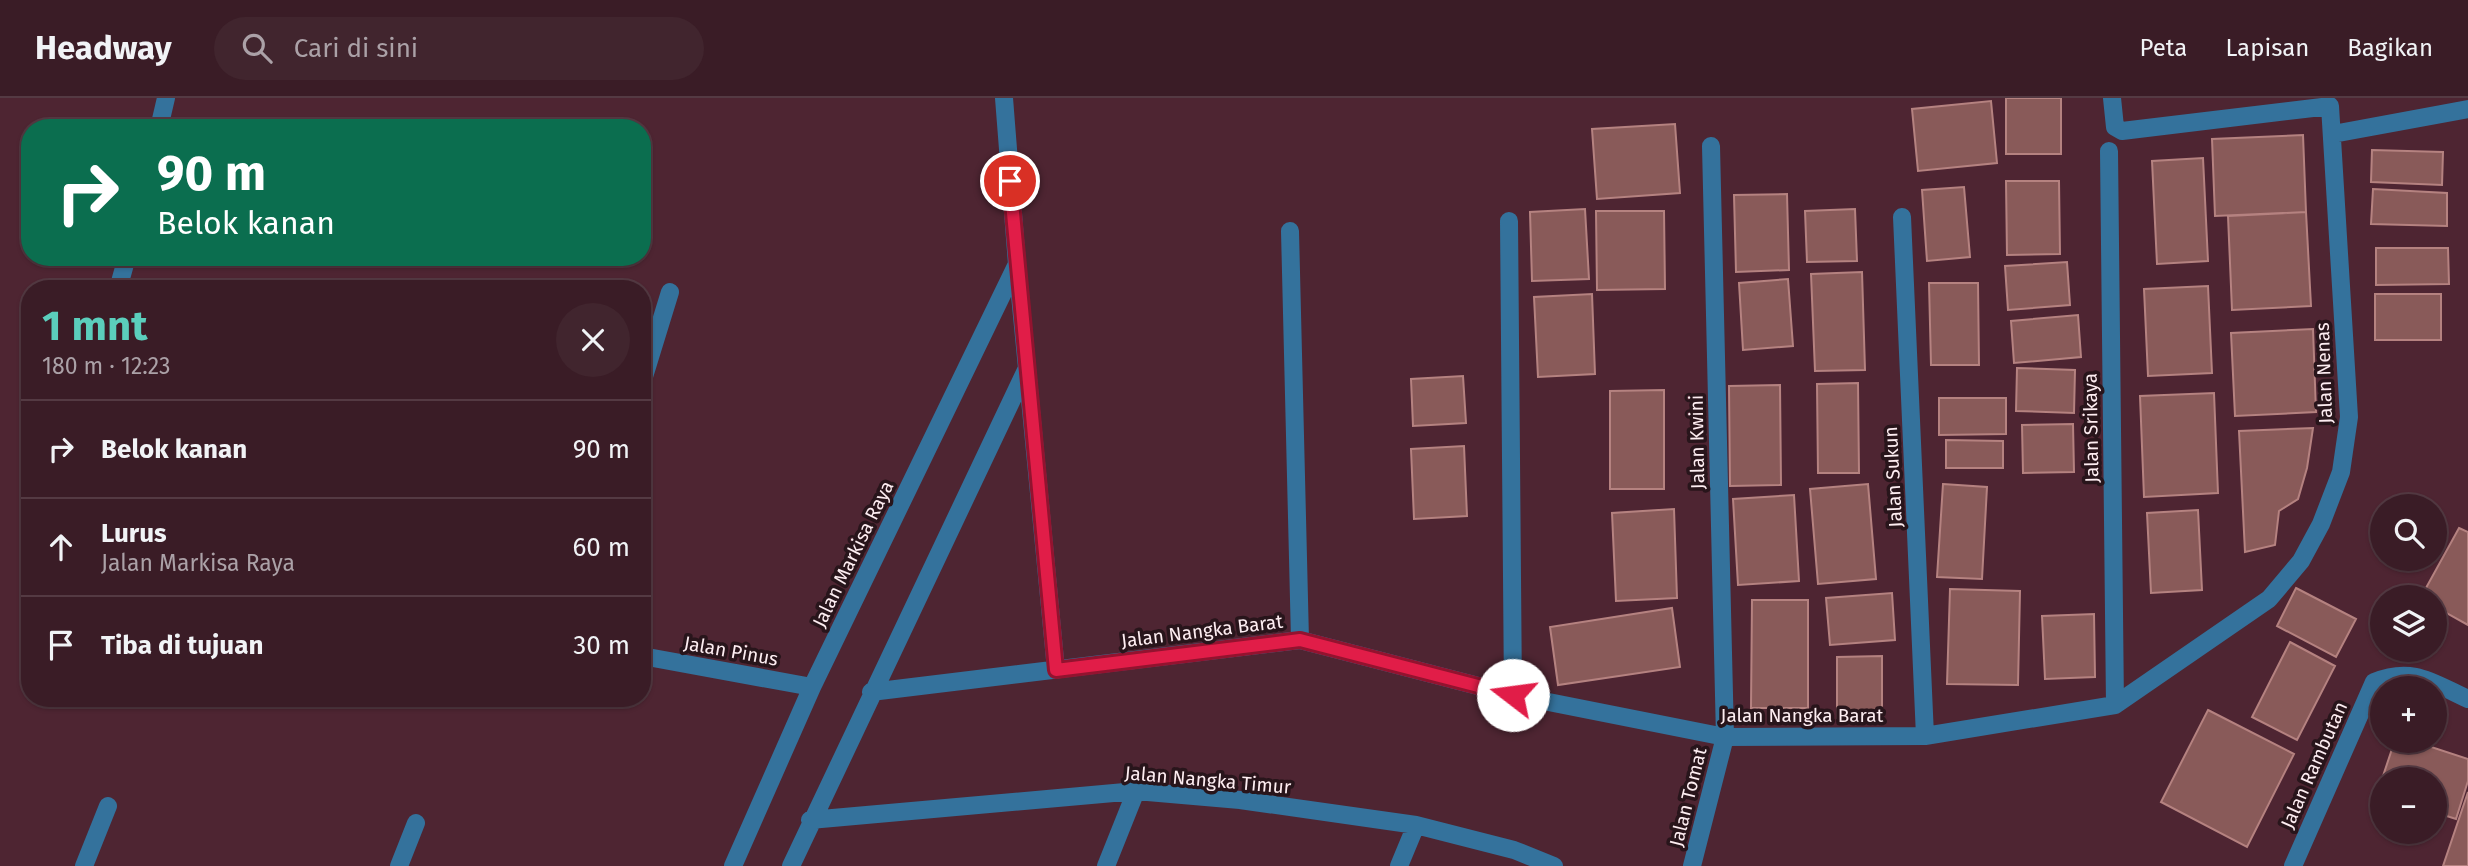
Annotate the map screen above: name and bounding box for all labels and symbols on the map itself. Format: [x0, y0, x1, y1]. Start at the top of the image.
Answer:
pin [980, 151, 1040, 211]
street label: Jalan Nenas [2311, 322, 2337, 424]
street label: Jalan Srikaya [2079, 373, 2103, 483]
street label: Jalan Kwini [1685, 395, 1709, 489]
street label: Jalan Sukun [1879, 426, 1907, 528]
street label: Jalan Markisa Raya [808, 477, 898, 631]
street label: Jalan Nangka Barat [1120, 610, 1284, 652]
street label: Jalan Pinus [682, 631, 780, 671]
position arrow [1476, 658, 1550, 732]
street label: Jalan Rambutan [2276, 698, 2352, 832]
street label: Jalan Nangka Barat [1721, 704, 1884, 727]
street label: Jalan Tomat [1665, 745, 1711, 849]
street label: Jalan Nangka Timur [1124, 761, 1293, 799]

